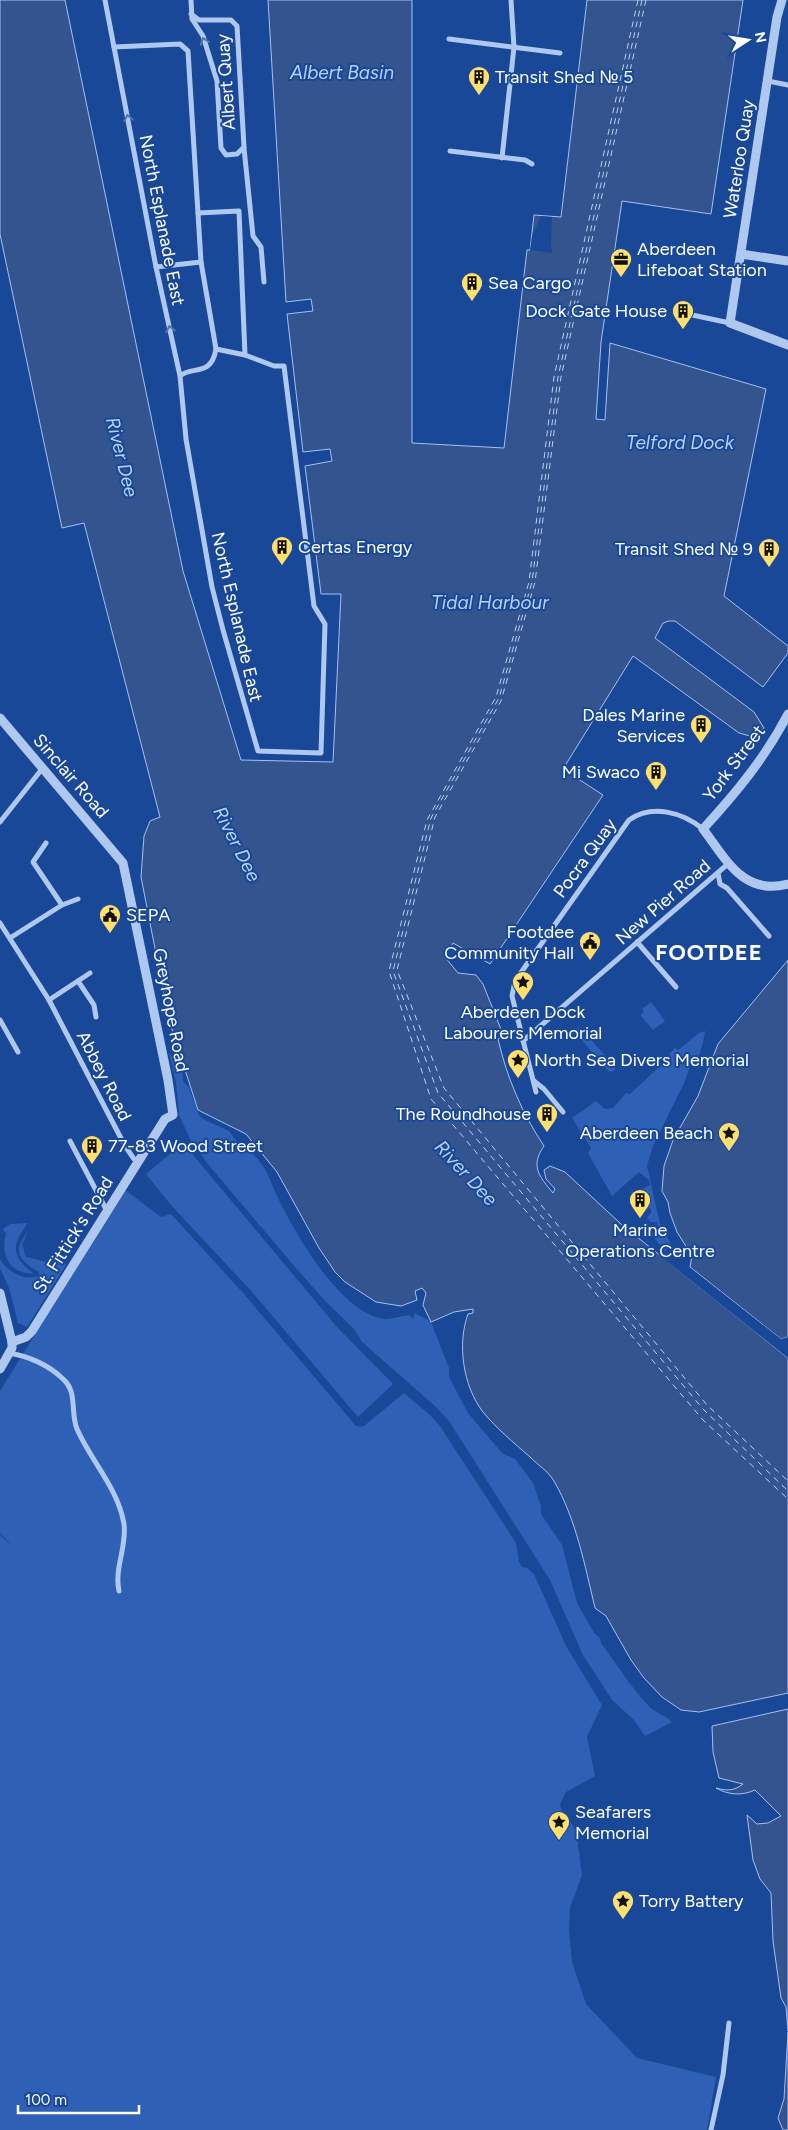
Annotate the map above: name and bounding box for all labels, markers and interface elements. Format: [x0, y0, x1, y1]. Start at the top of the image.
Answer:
north arrow [723, 15, 773, 65]
text: N [751, 30, 770, 44]
street label: Albert Quay [212, 33, 240, 131]
one-way arrow [200, 37, 210, 46]
water label: Albert Basin [289, 61, 394, 84]
building icon: Transit Shed № 5 [467, 65, 491, 96]
place label: Transit Shed № 5 [495, 66, 633, 88]
street label: Waterloo Quay [719, 97, 759, 220]
one-way arrow [123, 114, 133, 122]
street label: North Esplanade East [135, 133, 189, 308]
place label: Aberdeen Lifeboat Station [637, 238, 767, 281]
office icon: Aberdeen Lifeboat Station [609, 247, 633, 278]
building icon: Sea Cargo [460, 271, 484, 302]
place label: Sea Cargo [488, 272, 572, 294]
building icon: Dock Gate House [671, 299, 695, 330]
place label: Dock Gate House [525, 300, 667, 322]
one-way arrow [165, 324, 176, 333]
water label: River Dee [101, 415, 143, 500]
water label: Telford Dock [626, 431, 735, 454]
street label: North Esplanade East [207, 530, 267, 704]
building icon: Certas Energy [270, 535, 294, 566]
place label: Certas Energy [298, 536, 413, 558]
building icon: Transit Shed № 9 [757, 537, 781, 568]
place label: Transit Shed № 9 [615, 538, 753, 560]
water label: Tidal Harbour [431, 591, 549, 614]
place label: Dales Marine Services [582, 704, 685, 747]
building icon: Dales Marine Services [689, 713, 713, 744]
street label: York Street [698, 720, 770, 806]
street label: Sinclair Road [28, 729, 114, 823]
building icon: Mi Swaco [644, 760, 668, 791]
place label: Mi Swaco [562, 761, 640, 783]
water label: River Dee [208, 803, 266, 886]
street label: Pocra Quay [549, 814, 621, 902]
street label: New Pier Road [611, 855, 715, 949]
public building icon: SEPA [98, 903, 122, 934]
place label: SEPA [126, 904, 170, 926]
place label: Footdee Community Hall [444, 921, 574, 964]
public building icon: Footdee Community Hall [578, 930, 602, 961]
district label: FOOTDEE [655, 939, 763, 966]
street label: Greyhope Road [148, 946, 194, 1074]
place icon: Aberdeen Dock Labourers Memorial [511, 970, 535, 1001]
place label: Aberdeen Dock Labourers Memorial [444, 1001, 602, 1044]
street label: Abbey Road [72, 1027, 136, 1125]
place icon: North Sea Divers Memorial [506, 1048, 530, 1079]
place label: North Sea Divers Memorial [534, 1049, 749, 1071]
building icon: The Roundhouse [535, 1102, 559, 1133]
place label: The Roundhouse [396, 1103, 531, 1125]
place icon: Aberdeen Beach [717, 1121, 741, 1152]
place label: Aberdeen Beach [580, 1122, 713, 1144]
building icon: 77-83 Wood Street [80, 1134, 104, 1165]
place label: 77-83 Wood Street [108, 1135, 263, 1157]
water label: River Dee [430, 1135, 503, 1211]
street label: St. Fittick's Road [28, 1172, 118, 1298]
building icon: Marine Operations Centre [628, 1188, 652, 1219]
place label: Marine Operations Centre [565, 1219, 715, 1262]
place label: Seafarers Memorial [575, 1801, 651, 1844]
place icon: Seafarers Memorial [547, 1810, 571, 1841]
place icon: Torry Battery [611, 1889, 635, 1920]
place label: Torry Battery [639, 1890, 744, 1912]
scale bar [18, 2082, 139, 2114]
text: 100 m [25, 2091, 67, 2109]

